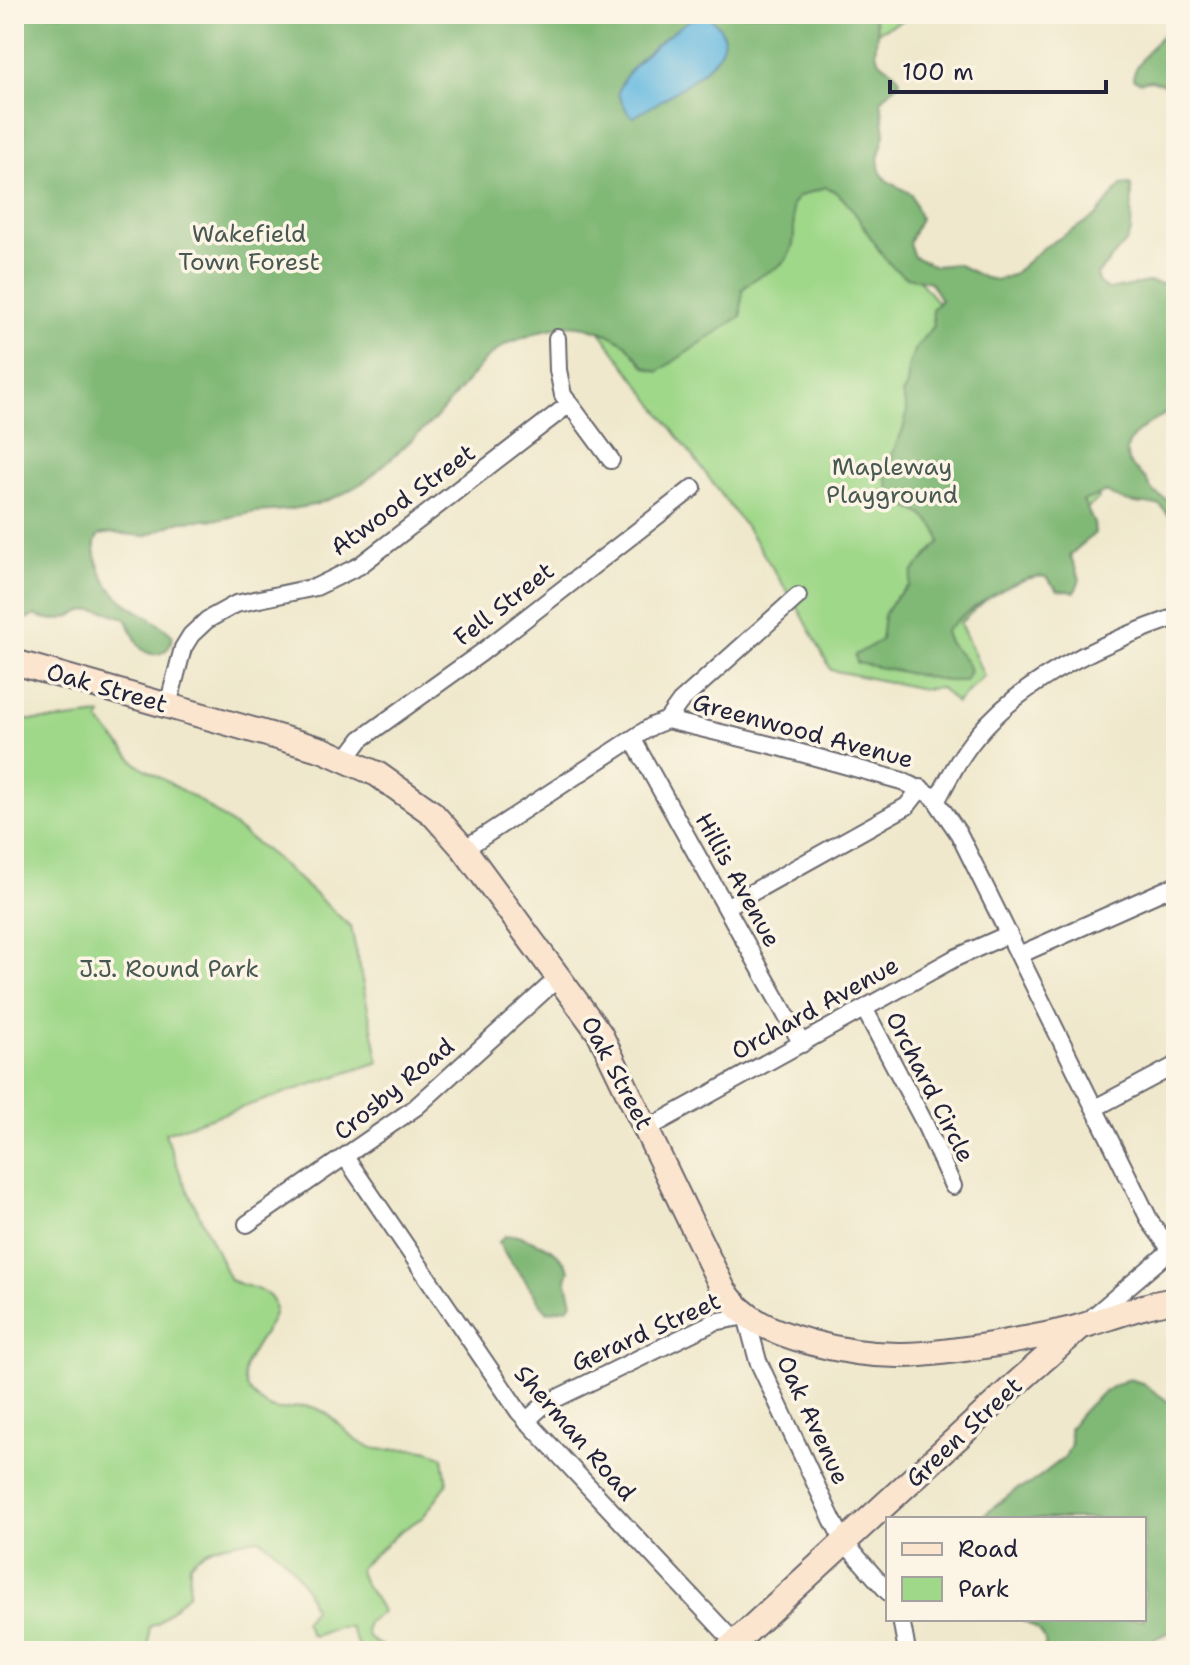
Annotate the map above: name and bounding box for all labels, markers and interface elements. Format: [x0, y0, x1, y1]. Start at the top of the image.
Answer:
scale bar [890, 44, 1106, 94]
text: 100 m [902, 56, 974, 88]
park label: Wakefield Town Forest [178, 218, 320, 278]
street label: Atwood Street [324, 437, 482, 563]
park label: Mapleway Playground [826, 451, 958, 511]
street label: Fell Street [447, 555, 561, 653]
street label: Oak Street [43, 655, 171, 721]
street label: Greenwood Avenue [689, 686, 917, 776]
street label: Hillis Avenue [688, 807, 788, 953]
street label: Orchard Avenue [726, 949, 904, 1067]
park label: J.J. Round Park [79, 953, 259, 985]
street label: Orchard Circle [878, 1006, 982, 1168]
street label: Oak Street [574, 1010, 660, 1136]
street label: Crosby Road [327, 1031, 461, 1147]
street label: Gerard Street [566, 1285, 726, 1379]
street label: Oak Avenue [769, 1350, 857, 1490]
street label: Sherman Road [507, 1358, 643, 1508]
street label: Green Street [899, 1370, 1029, 1494]
legend [886, 1517, 1146, 1621]
text: Road [958, 1533, 1018, 1565]
text: Park [958, 1573, 1010, 1605]

